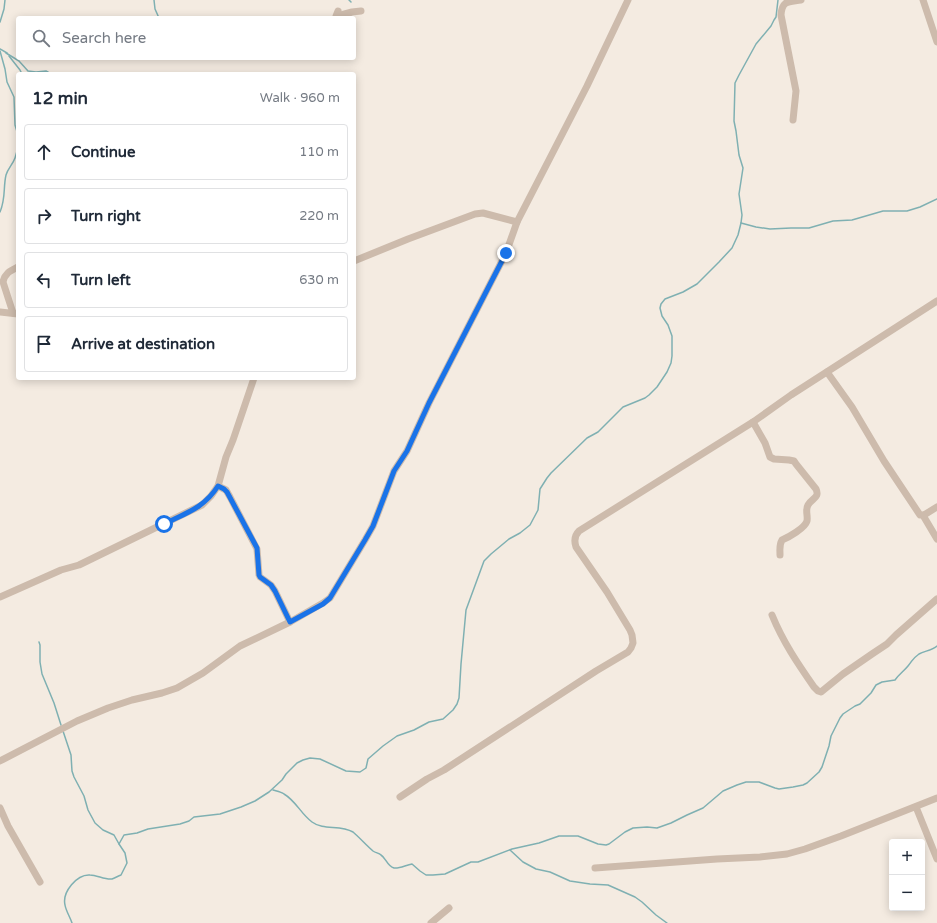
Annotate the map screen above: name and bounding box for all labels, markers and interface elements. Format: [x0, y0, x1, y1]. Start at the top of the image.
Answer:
search box [16, 16, 356, 60]
icon: search [30, 27, 52, 49]
text: Search here [62, 29, 146, 47]
text: 12 min [32, 88, 88, 109]
text: Walk · 960 m [260, 90, 340, 106]
icon: ahead [33, 141, 55, 163]
text: Continue [71, 143, 135, 161]
text: 110 m [299, 144, 339, 160]
icon: right [33, 205, 55, 227]
text: Turn right [71, 207, 141, 225]
text: 220 m [299, 208, 339, 224]
route end [497, 244, 515, 262]
icon: left [33, 269, 55, 291]
text: Turn left [71, 271, 131, 289]
text: 630 m [299, 272, 339, 288]
icon: arrive [33, 333, 55, 355]
text: Arrive at destination [71, 335, 215, 353]
route start [155, 515, 173, 533]
map controls [889, 839, 925, 911]
button: + [889, 839, 925, 875]
button: − [889, 875, 925, 911]

